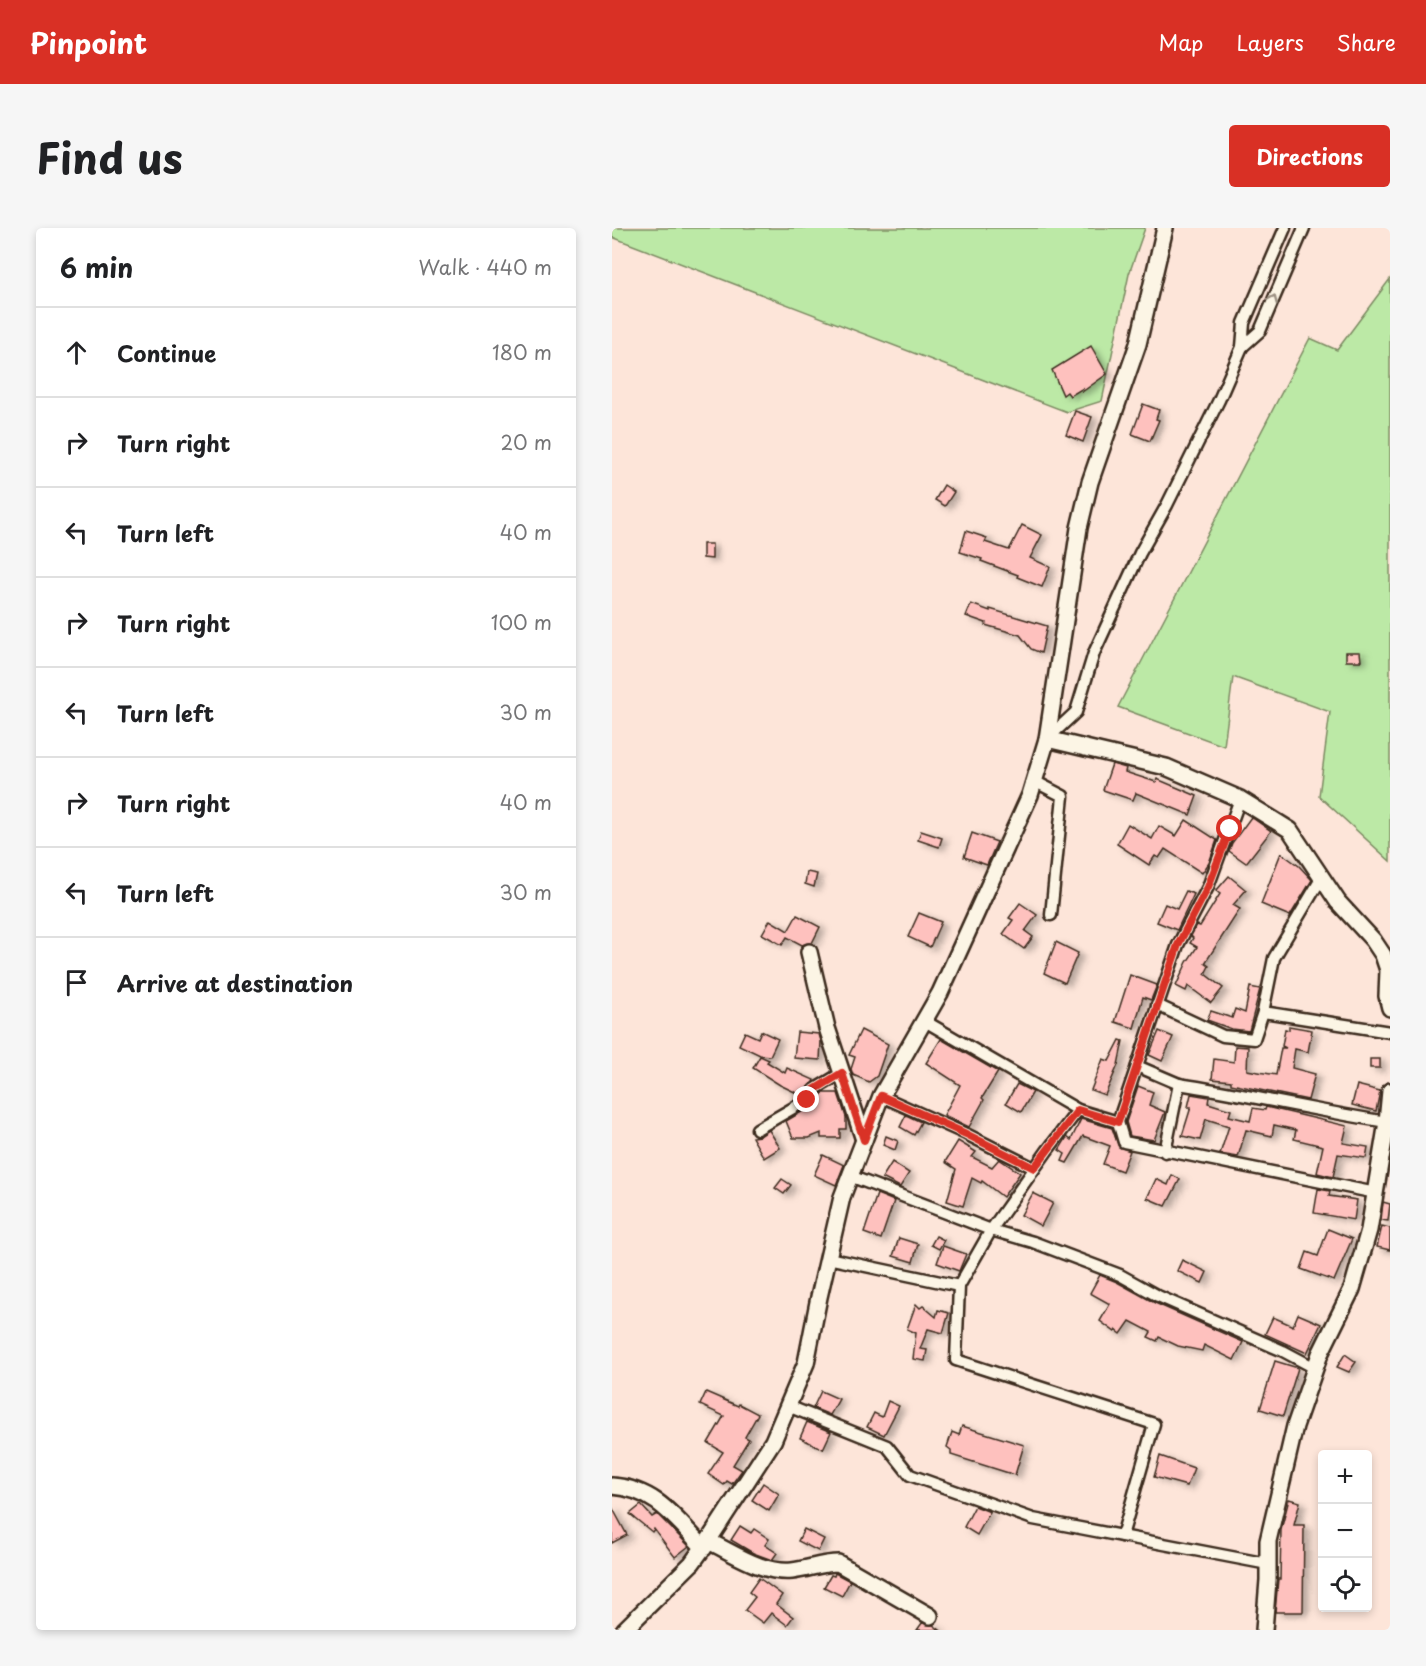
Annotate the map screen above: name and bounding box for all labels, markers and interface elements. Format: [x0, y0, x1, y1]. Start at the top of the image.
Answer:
text: Pinpoint [30, 21, 147, 64]
text: Map [1159, 26, 1203, 58]
text: Layers [1236, 26, 1304, 58]
text: Share [1337, 26, 1396, 58]
text: Find us [36, 125, 183, 188]
button: Directions [1229, 125, 1390, 187]
text: 6 min [60, 248, 133, 287]
text: Walk · 440 m [419, 252, 552, 282]
one-way arrow [1266, 295, 1278, 306]
icon: ahead [60, 336, 93, 369]
text: Continue [117, 336, 216, 369]
text: 180 m [492, 337, 552, 367]
icon: right [60, 426, 93, 459]
text: Turn right [117, 426, 230, 459]
text: 20 m [500, 427, 552, 457]
icon: left [60, 516, 93, 549]
text: Turn left [117, 516, 214, 549]
text: 40 m [500, 517, 552, 547]
icon: right [60, 606, 93, 639]
text: Turn right [117, 606, 230, 639]
text: 100 m [491, 607, 552, 637]
icon: left [60, 696, 93, 729]
text: Turn left [117, 696, 214, 729]
text: 30 m [499, 697, 552, 727]
icon: right [60, 786, 93, 819]
text: Turn right [117, 786, 230, 819]
text: 40 m [500, 787, 552, 817]
route start [1216, 815, 1242, 841]
icon: left [60, 876, 93, 909]
text: Turn left [117, 876, 214, 909]
text: 30 m [499, 877, 552, 907]
icon: arrive [60, 966, 93, 999]
text: Arrive at destination [117, 966, 353, 999]
route end [793, 1086, 819, 1112]
map controls [1318, 1450, 1372, 1612]
button: + [1318, 1450, 1372, 1504]
button: − [1318, 1504, 1372, 1558]
button: locate [1318, 1558, 1372, 1612]

